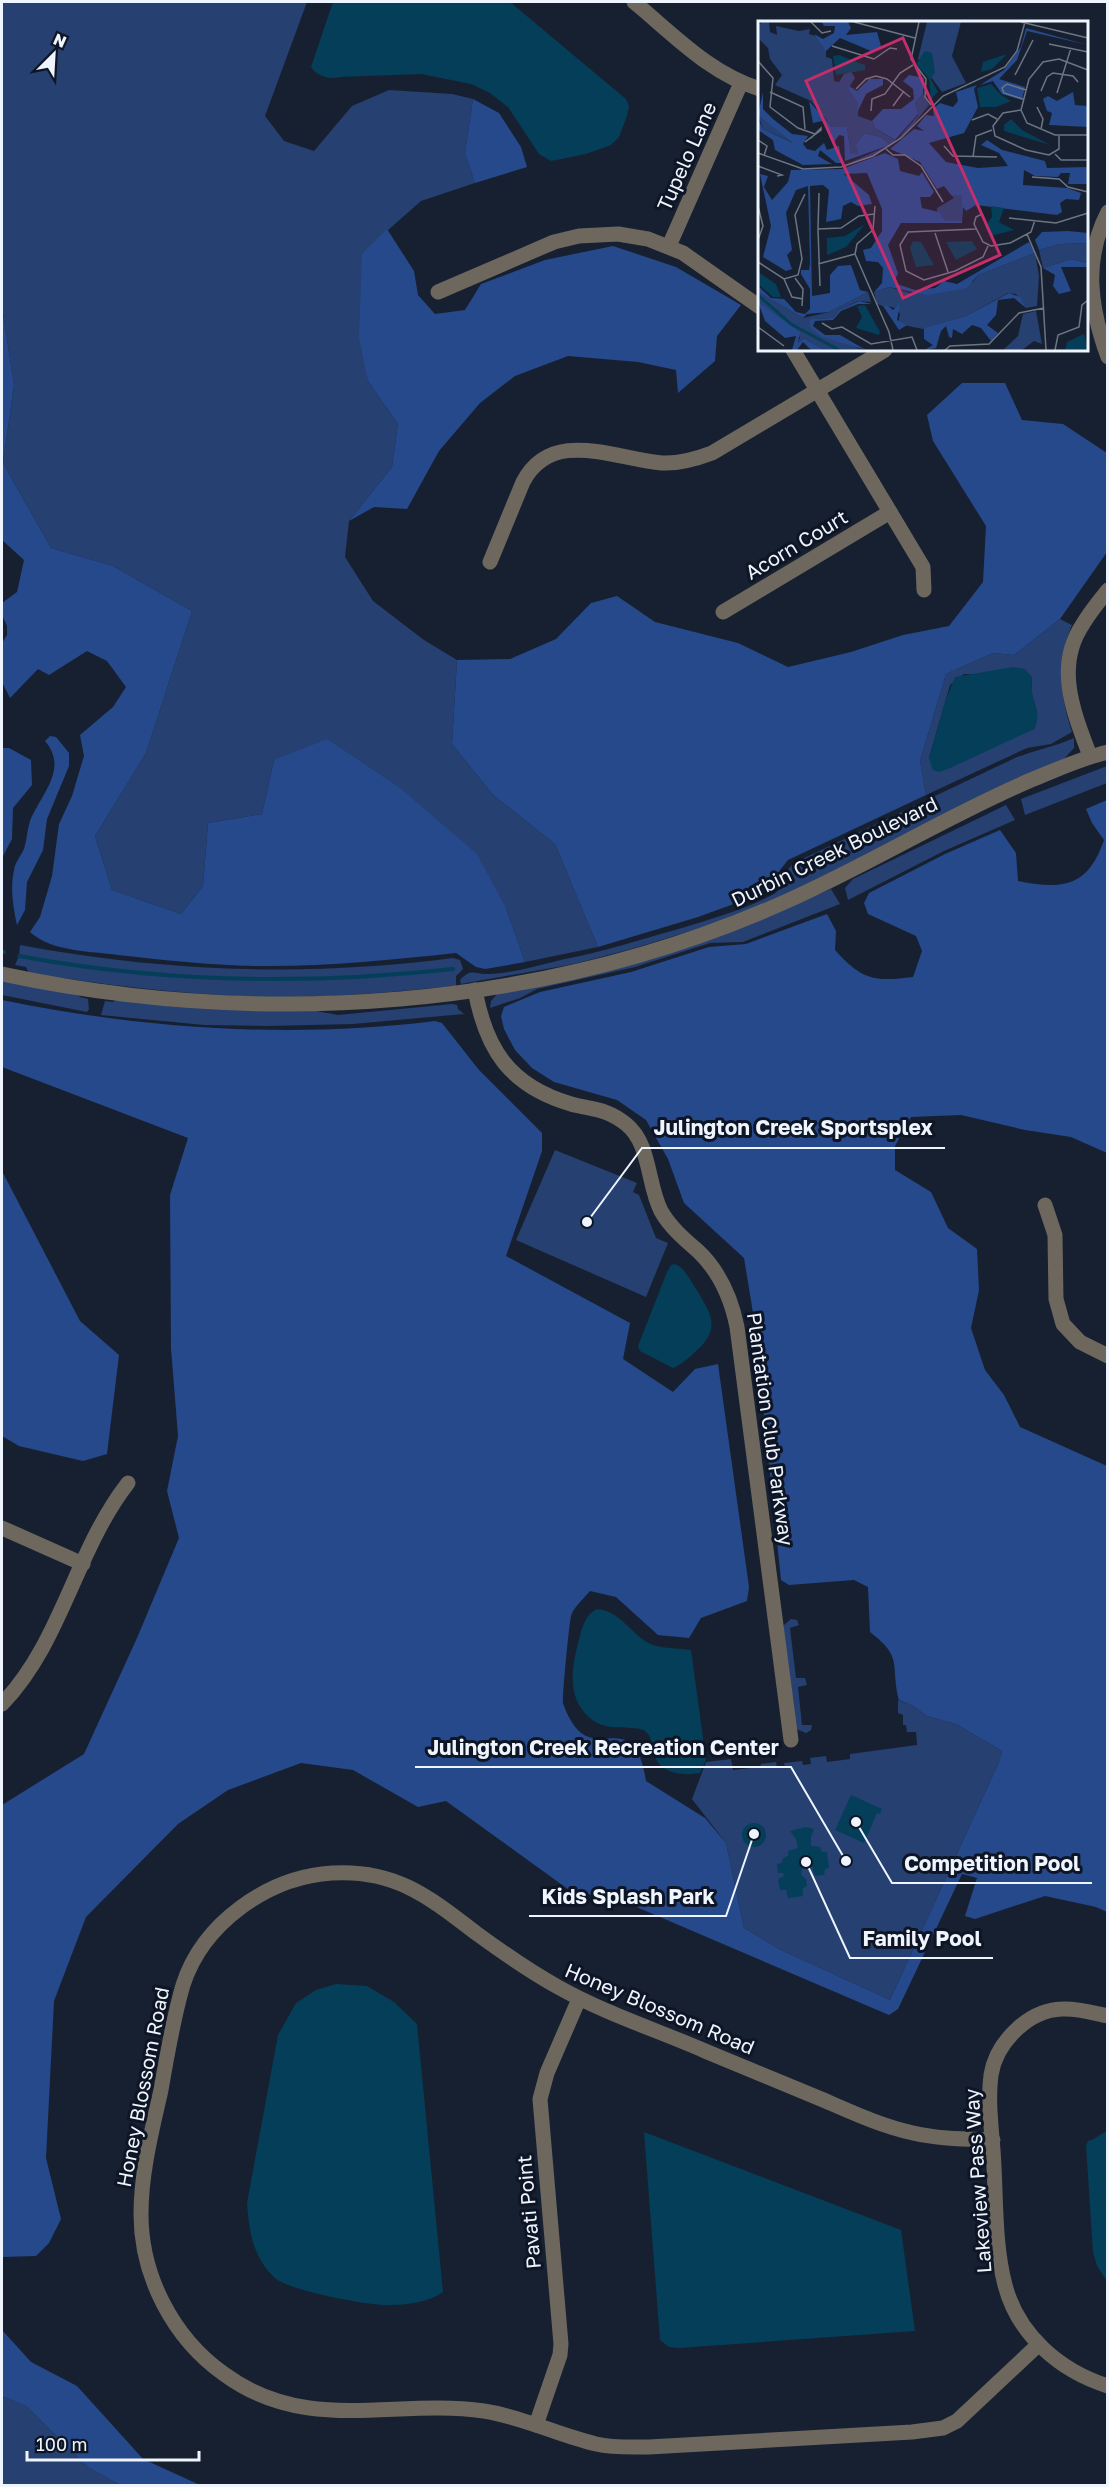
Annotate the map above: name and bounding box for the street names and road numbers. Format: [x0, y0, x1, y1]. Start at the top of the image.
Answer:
street label: Tupelo Lane [651, 98, 721, 214]
street label: Acorn Court [740, 504, 852, 584]
street label: Durbin Creek Boulevard [727, 791, 941, 911]
street label: Plantation Club Parkway [743, 1311, 799, 1547]
street label: Honey Blossom Road [562, 1957, 758, 2059]
street label: Honey Blossom Road [111, 1985, 173, 2189]
street label: Lakeview Pass Way [959, 2088, 995, 2274]
street label: Pavati Point [511, 2154, 545, 2270]

